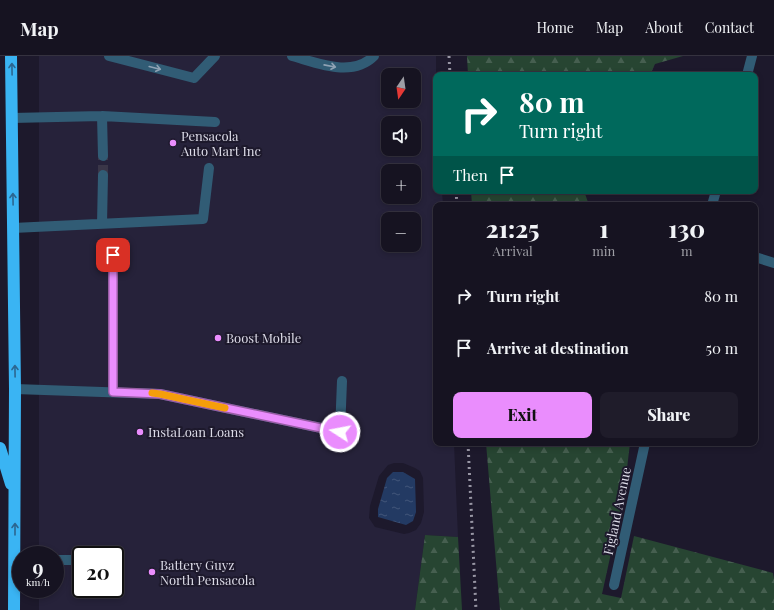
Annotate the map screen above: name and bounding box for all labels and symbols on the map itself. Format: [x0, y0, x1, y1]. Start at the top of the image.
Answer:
one-way arrow [323, 62, 336, 70]
one-way arrow [8, 63, 16, 76]
one-way arrow [149, 65, 162, 72]
north arrow [381, 68, 421, 108]
place label: Pensacola Auto Mart Inc [180, 127, 261, 159]
marker: Pensacola Auto Mart Inc [168, 138, 178, 148]
one-way arrow [9, 193, 17, 206]
pin [96, 238, 130, 272]
place label: Boost Mobile [226, 329, 302, 346]
marker: Boost Mobile [213, 333, 223, 343]
one-way arrow [11, 365, 19, 378]
position arrow [319, 411, 361, 453]
place label: InstaLoan Loans [148, 423, 244, 440]
marker: InstaLoan Loans [135, 427, 145, 437]
street label: Figland Avenue [599, 465, 634, 556]
one-way arrow [11, 523, 19, 536]
speed limit sign: 20 [72, 546, 124, 598]
place label: Battery Guyz North Pensacola [160, 556, 255, 588]
marker: Battery Guyz North Pensacola [147, 567, 157, 577]

